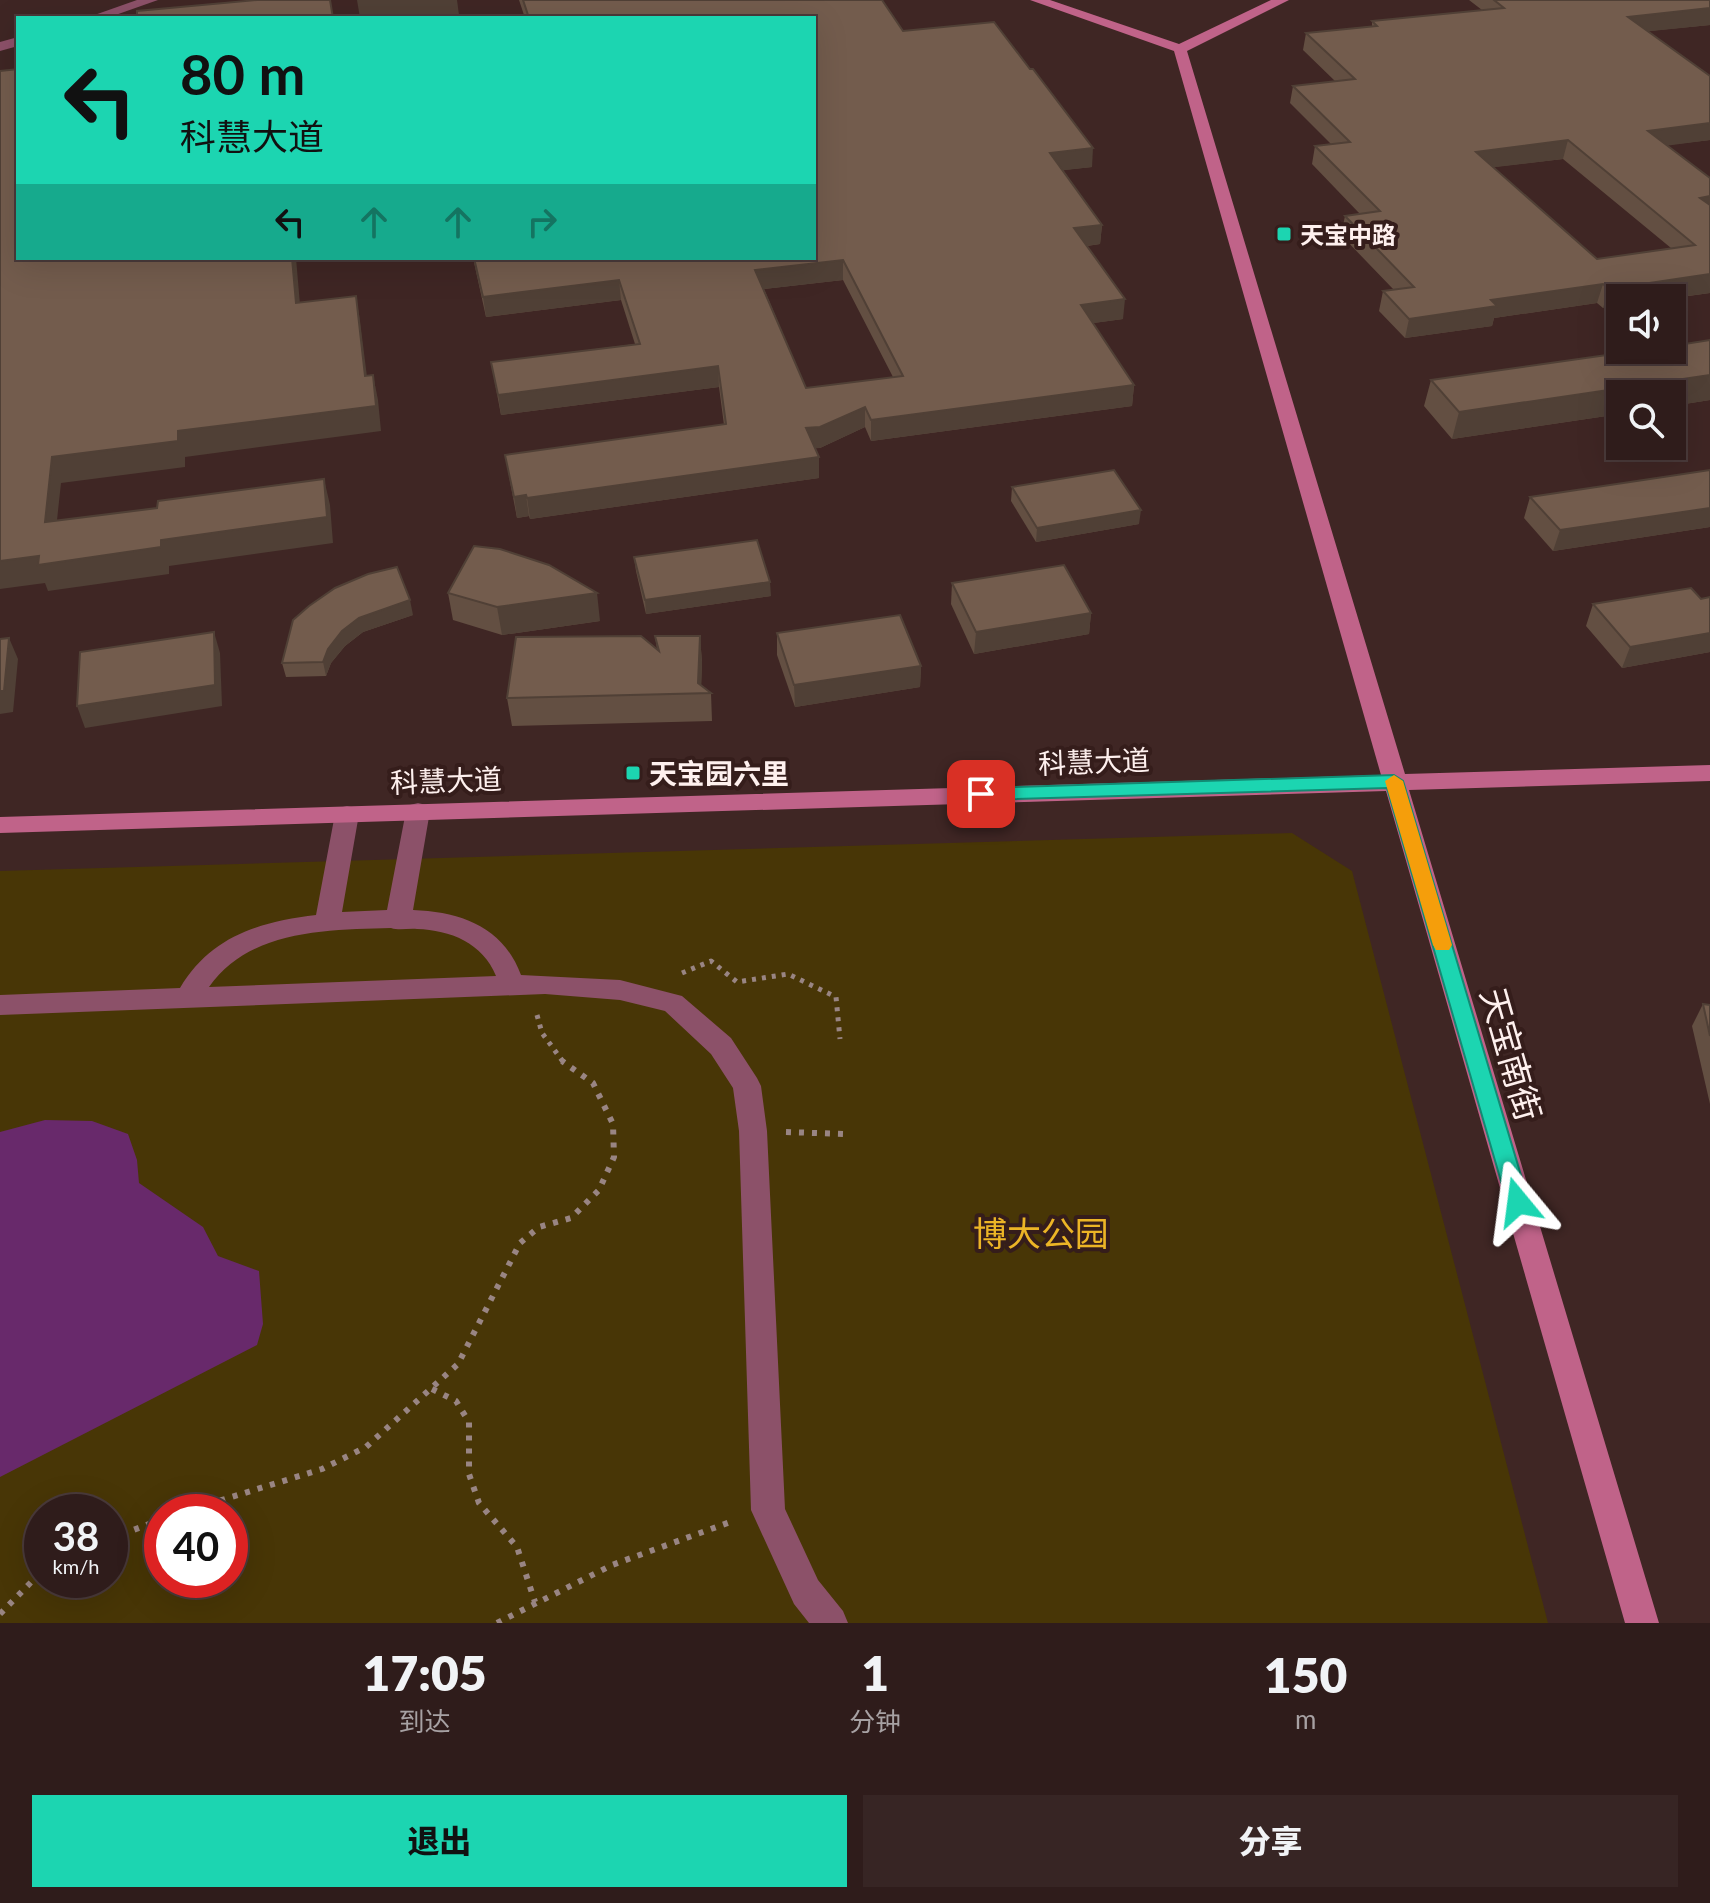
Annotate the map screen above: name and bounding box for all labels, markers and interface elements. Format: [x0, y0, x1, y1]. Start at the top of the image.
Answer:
text: 80 m [180, 40, 305, 107]
icon: left [48, 48, 152, 152]
text: 科慧大道 [180, 114, 324, 158]
icon: left [268, 200, 312, 244]
icon: ahead [352, 200, 396, 244]
icon: ahead [436, 200, 480, 244]
icon: right [520, 200, 564, 244]
place label: 天宝中路 [1300, 220, 1396, 249]
marker: 天宝中路 [1275, 225, 1293, 243]
map controls [1606, 284, 1686, 460]
button: sound [1606, 284, 1686, 364]
button: search [1606, 380, 1686, 460]
street label: 科慧大道 [1037, 742, 1151, 780]
place label: 天宝园六里 [649, 756, 789, 790]
pin [947, 760, 1015, 828]
street label: 科慧大道 [389, 761, 503, 799]
marker: 天宝园六里 [624, 764, 642, 782]
icon: arrive [959, 772, 1003, 816]
street label: 天宝南街 [1474, 983, 1550, 1125]
position arrow [1476, 1160, 1560, 1244]
park label: 博大公园 [973, 1212, 1109, 1253]
speed limit sign: 40 [144, 1494, 248, 1598]
text: 38 [53, 1512, 99, 1560]
text: km/h [53, 1554, 99, 1578]
text: 17:05 [363, 1644, 487, 1701]
text: 1 [861, 1644, 889, 1701]
text: 150 [1264, 1646, 1347, 1703]
text: m [1295, 1703, 1316, 1735]
text: 到达 [399, 1705, 451, 1737]
text: 分钟 [849, 1705, 901, 1737]
button: 退出 [32, 1795, 847, 1887]
button: 分享 [863, 1795, 1678, 1887]

